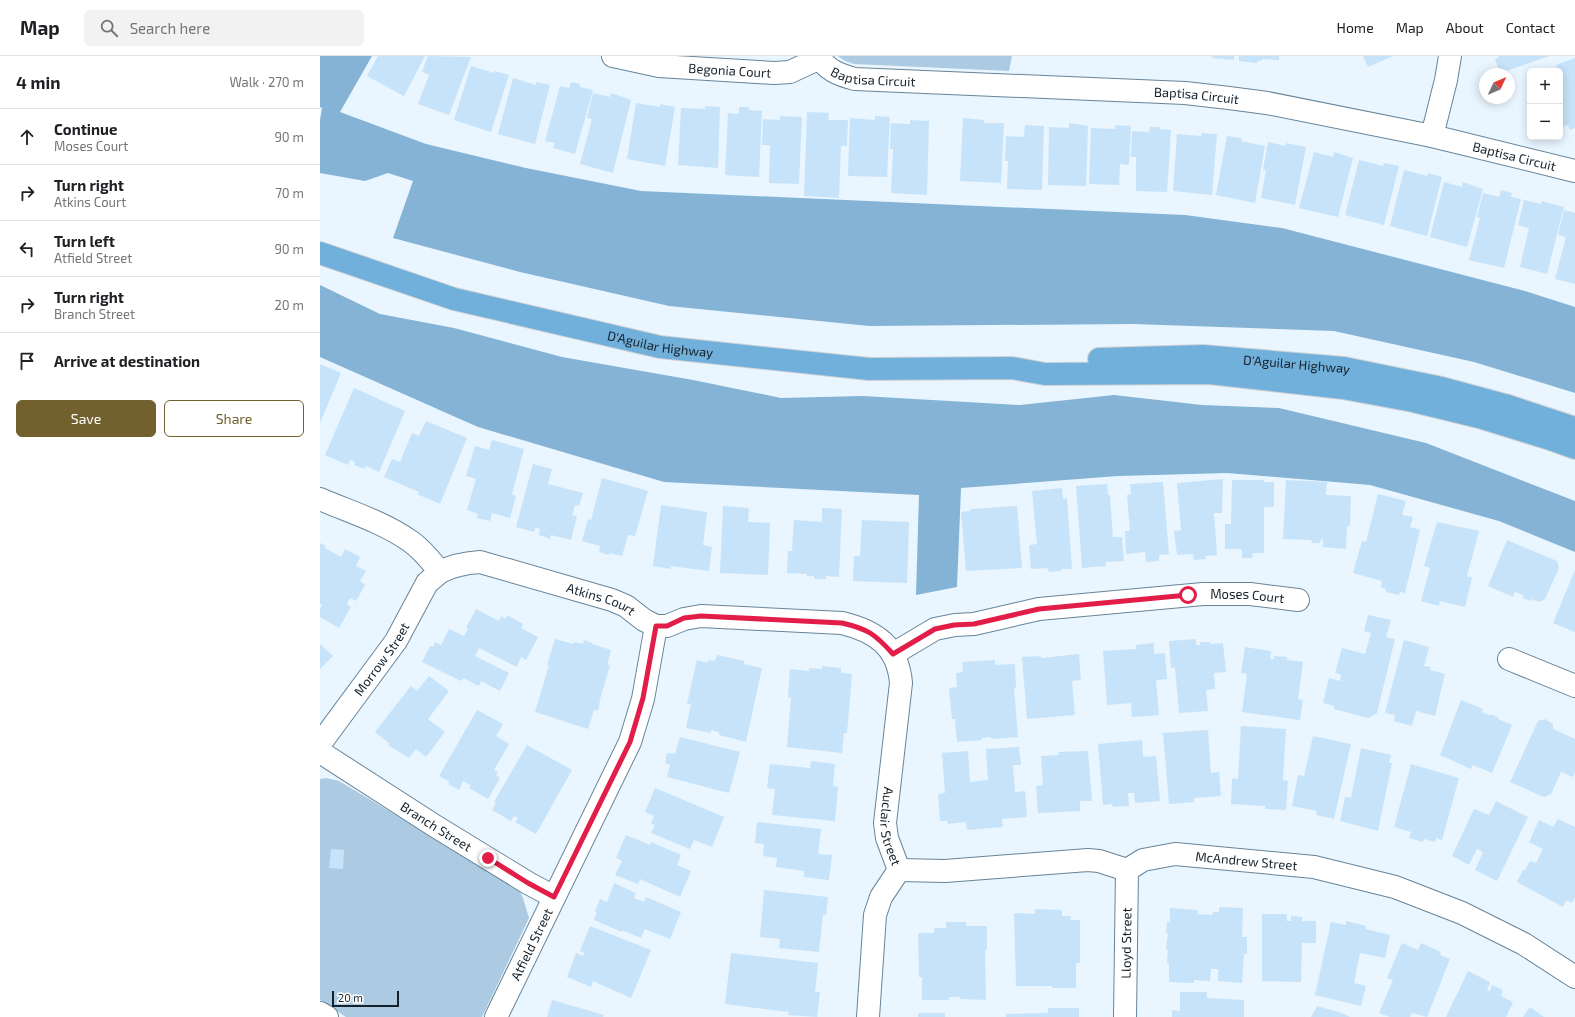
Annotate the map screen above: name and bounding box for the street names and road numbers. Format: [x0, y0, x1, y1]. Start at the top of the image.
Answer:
street label: Begonia Court [688, 60, 772, 81]
street label: Baptisa Circuit [828, 63, 916, 90]
street label: Baptisa Circuit [1154, 84, 1240, 107]
street label: Baptisa Circuit [1471, 138, 1558, 174]
street label: D'Aguilar Highway [606, 327, 714, 361]
street label: D'Aguilar Highway [1243, 351, 1352, 377]
street label: Atkins Court [565, 579, 639, 619]
street label: Moses Court [1210, 586, 1285, 606]
street label: Morrow Street [350, 620, 412, 699]
street label: Auclair Street [877, 786, 905, 868]
street label: Branch Street [398, 798, 475, 855]
street label: McAndrew Street [1195, 848, 1298, 873]
street label: Atfield Street [507, 906, 556, 983]
street label: Lloyd Street [1118, 907, 1134, 979]

